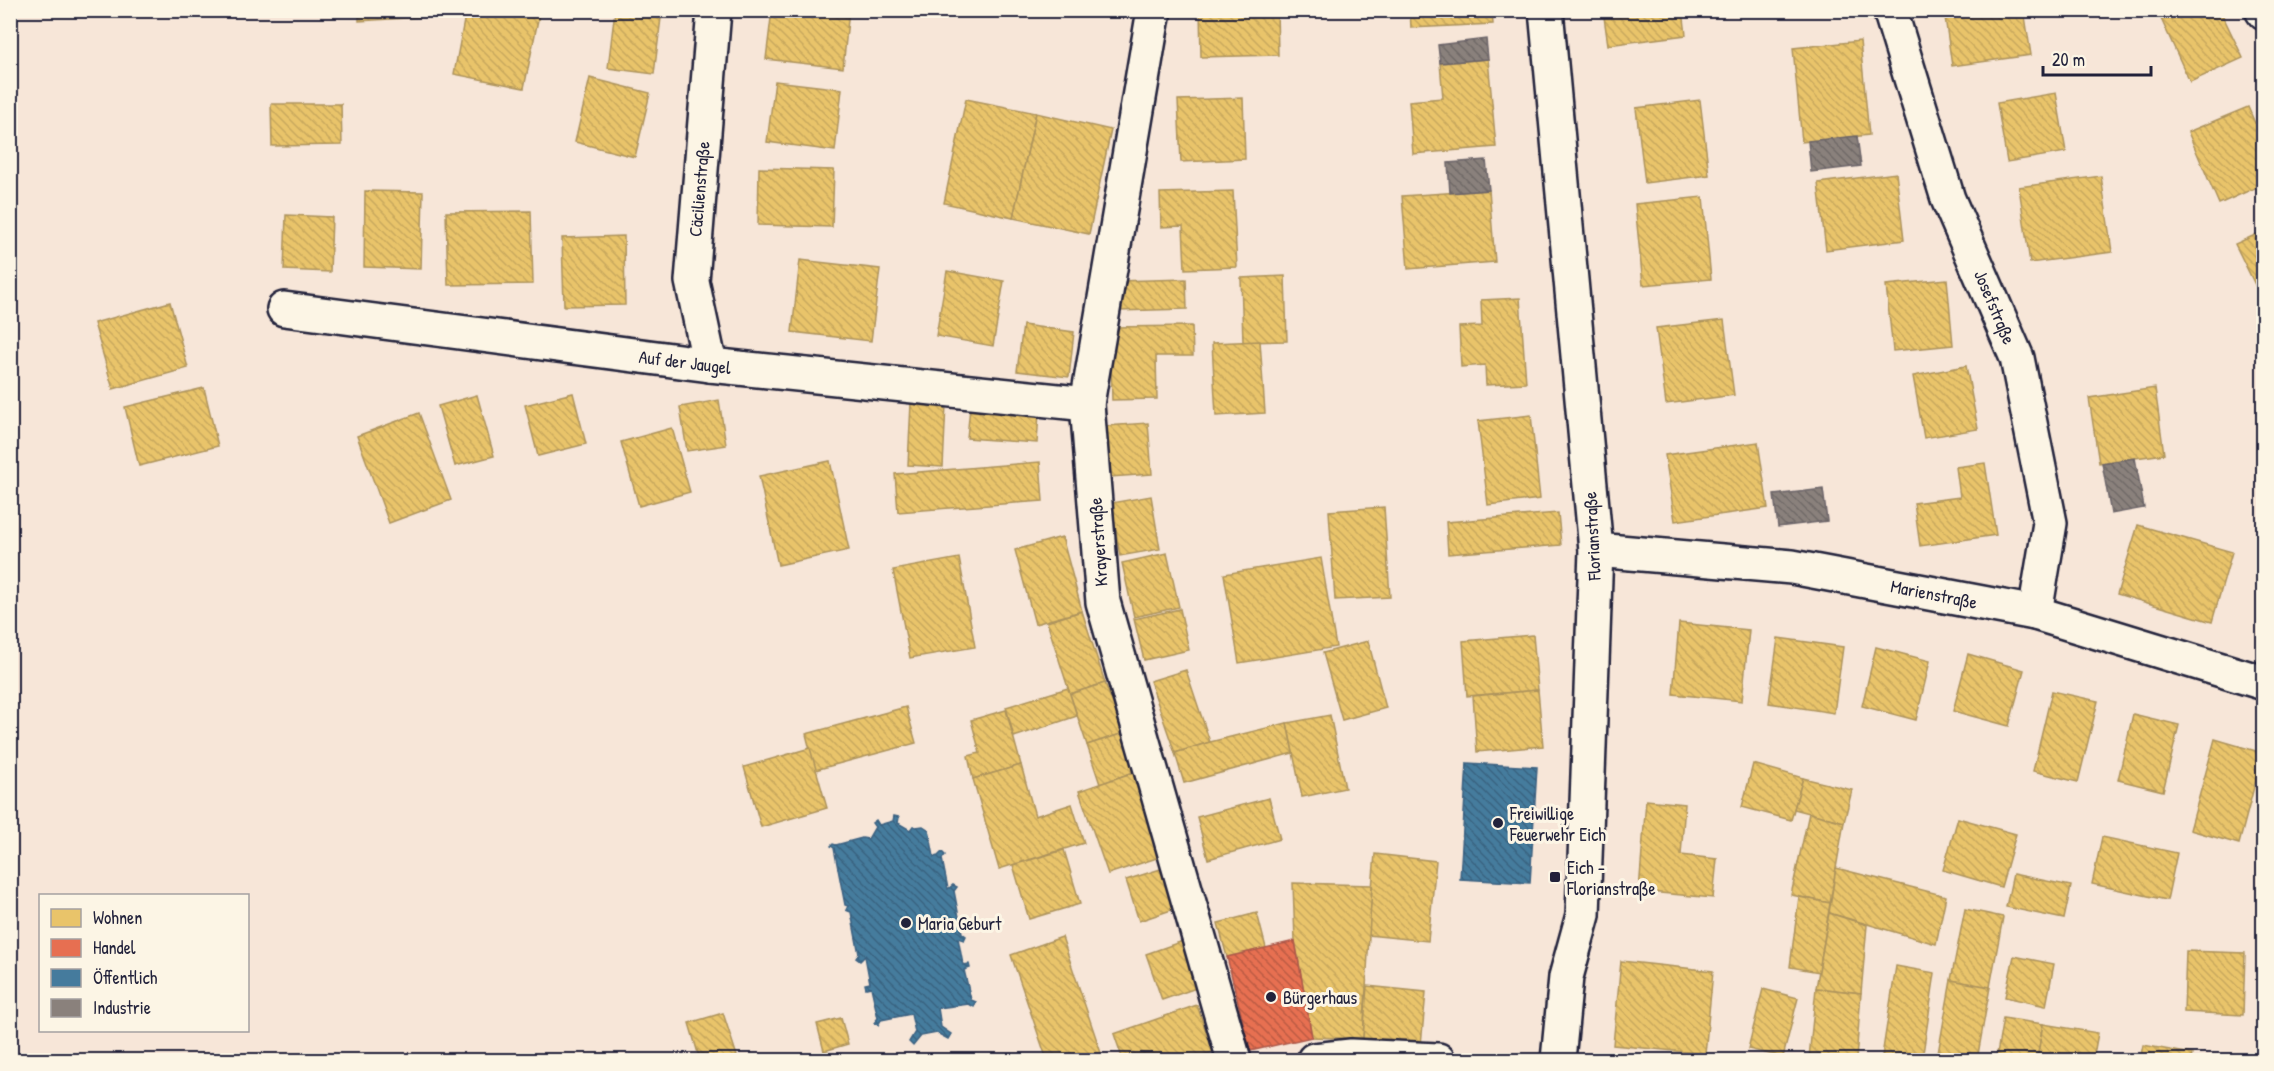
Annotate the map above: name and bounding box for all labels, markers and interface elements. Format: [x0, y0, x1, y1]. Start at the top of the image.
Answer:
scale bar [2043, 39, 2151, 77]
text: 20 m [2052, 47, 2085, 72]
street label: Cäcilienstraße [682, 140, 716, 238]
street label: Josefstraße [1968, 266, 2022, 348]
street label: Auf der Jaugel [637, 344, 733, 380]
street label: Florianstraße [1577, 491, 1607, 582]
street label: Krayerstraße [1082, 497, 1114, 587]
street label: Marienstraße [1889, 573, 1979, 615]
place label: Freiwillige Feuerwehr Eich [1509, 801, 1606, 847]
marker: Freiwillige Feuerwehr Eich [1491, 816, 1505, 830]
place label: Eich - Florianstraße [1566, 855, 1656, 901]
marker: Eich - Florianstraße [1548, 870, 1562, 884]
legend [39, 894, 249, 1032]
text: Wohnen [93, 905, 142, 930]
place label: Maria Geburt [918, 911, 1002, 936]
marker: Maria Geburt [899, 916, 913, 930]
text: Handel [93, 935, 136, 960]
text: Öffentlich [93, 965, 158, 990]
place label: Bürgerhaus [1283, 985, 1357, 1010]
marker: Bürgerhaus [1264, 990, 1278, 1004]
text: Industrie [93, 995, 151, 1020]

